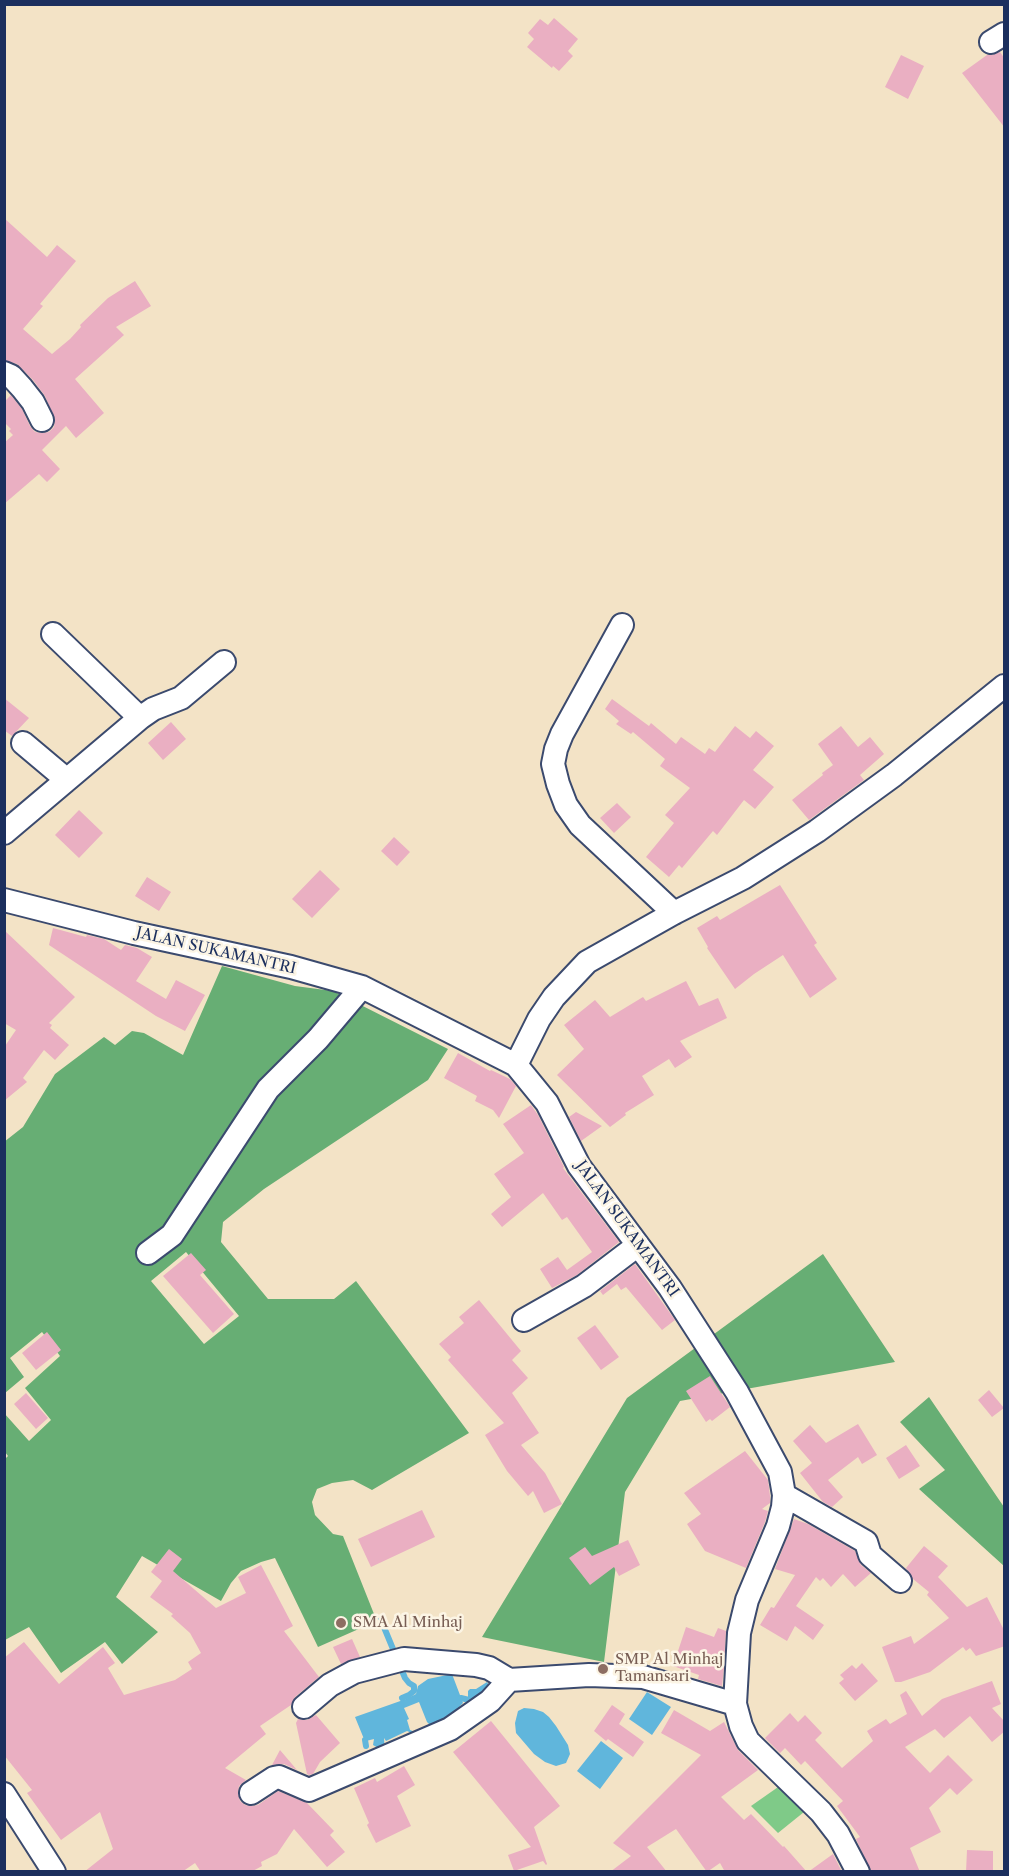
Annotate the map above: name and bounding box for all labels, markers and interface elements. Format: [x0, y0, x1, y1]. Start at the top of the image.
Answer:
street label: JALAN SUKAMANTRI [134, 924, 298, 978]
street label: JALAN SUKAMANTRI [572, 1158, 682, 1300]
place label: SMA Al Minhaj [353, 1614, 462, 1632]
marker: SMA Al Minhaj [334, 1616, 348, 1630]
place label: SMP Al Minhaj Tamansari [615, 1651, 723, 1686]
marker: SMP Al Minhaj Tamansari [596, 1662, 610, 1676]

